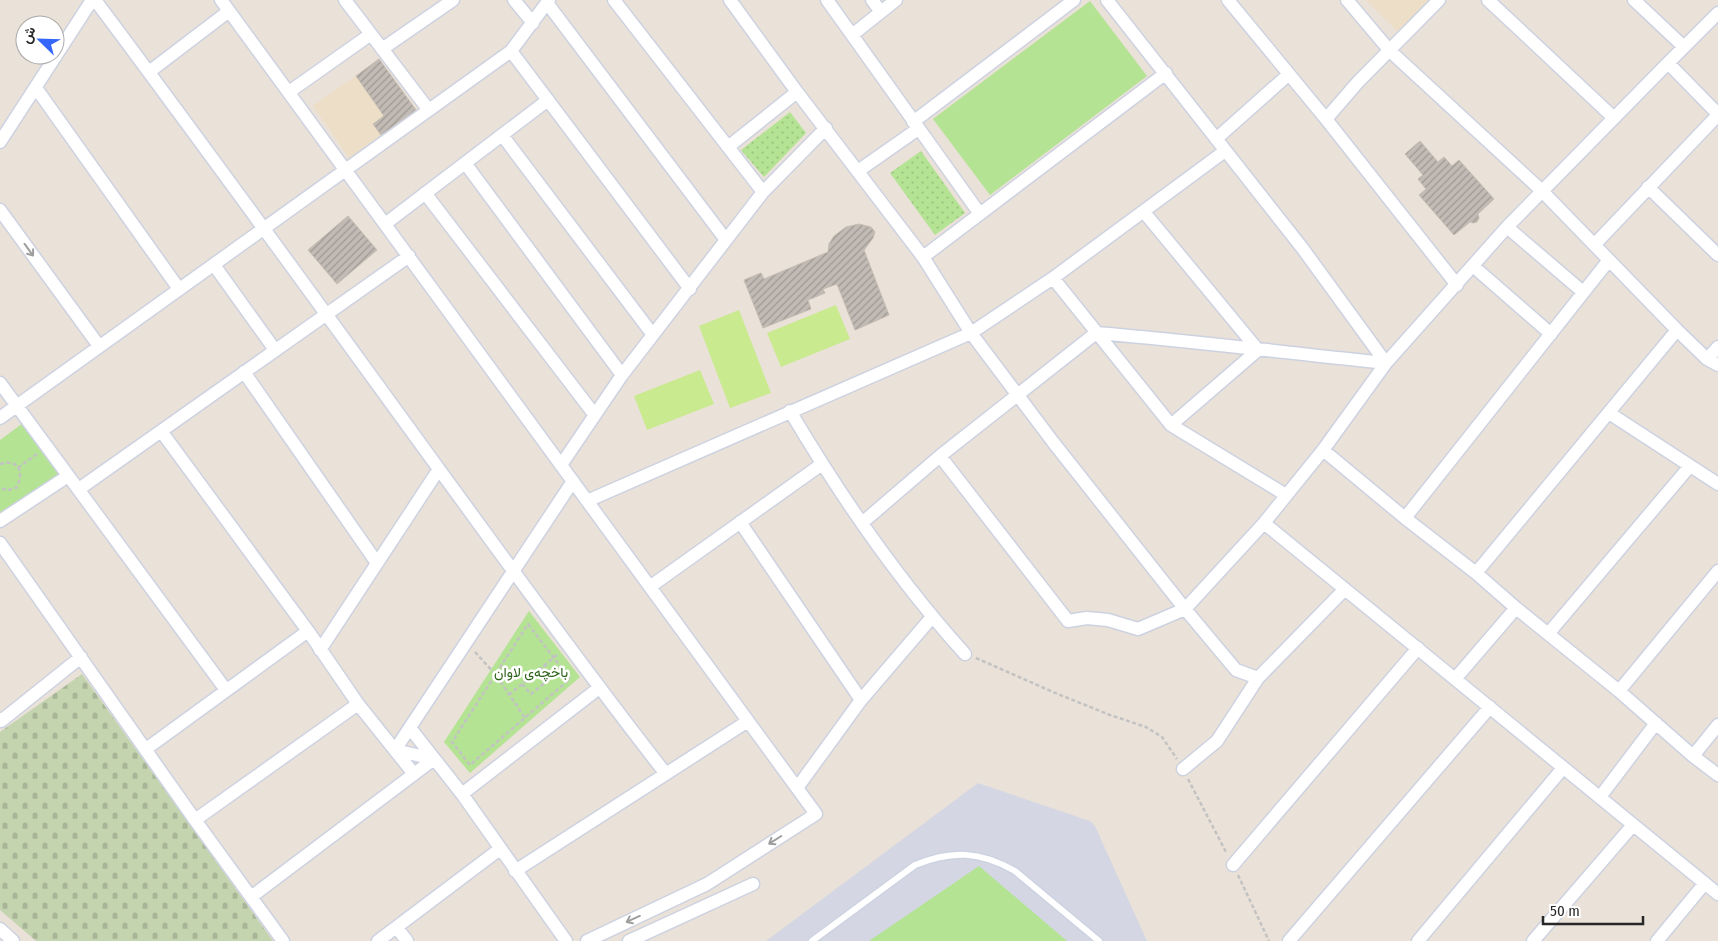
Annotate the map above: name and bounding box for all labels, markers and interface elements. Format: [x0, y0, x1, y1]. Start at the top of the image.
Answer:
north arrow [15, 15, 65, 65]
text: ش [17, 24, 40, 46]
one-way arrow [23, 243, 34, 256]
park label: باخچەی لاوان [494, 664, 568, 682]
one-way arrow [769, 836, 783, 846]
scale bar [1543, 894, 1643, 926]
text: 50 m [1550, 902, 1580, 920]
one-way arrow [626, 915, 641, 924]

